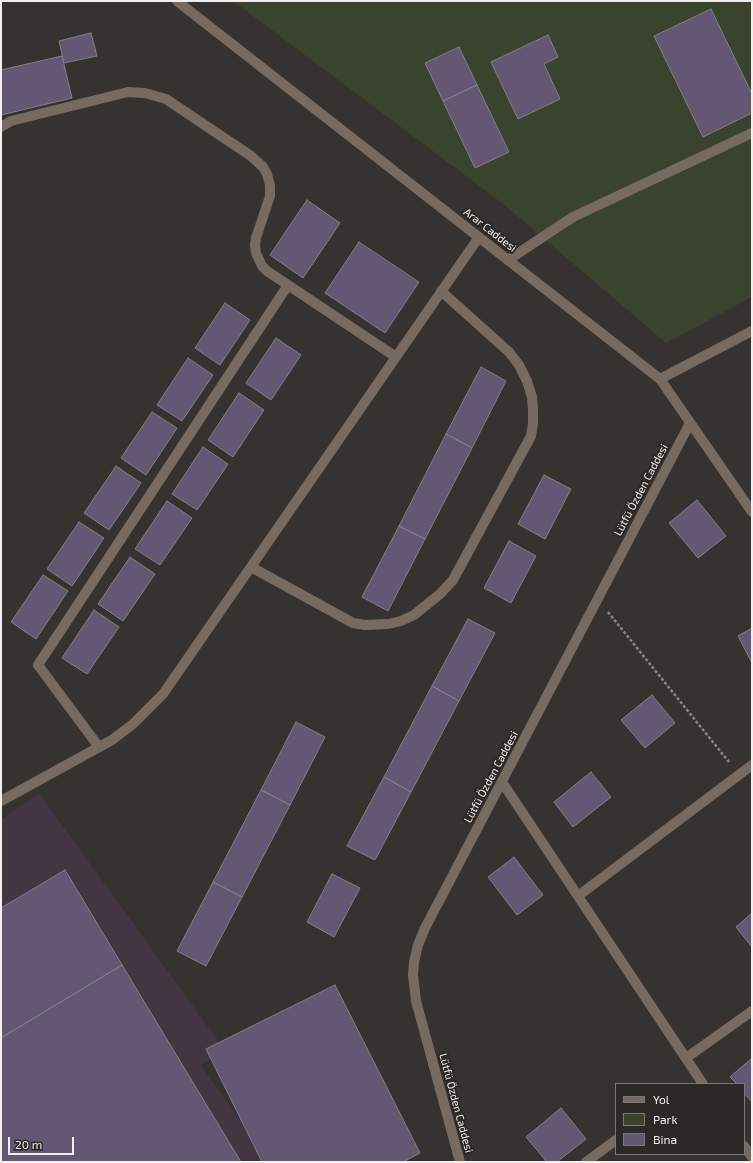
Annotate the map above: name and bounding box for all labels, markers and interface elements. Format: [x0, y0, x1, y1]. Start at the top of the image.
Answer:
street label: Arar Caddesi [461, 205, 519, 255]
street label: Lütfü Özden Caddesi [611, 442, 671, 538]
street label: Lütfü Özden Caddesi [461, 729, 521, 825]
street label: Lütfü Özden Caddesi [436, 1052, 476, 1154]
legend [615, 1083, 745, 1155]
text: Yol [653, 1092, 669, 1106]
text: Park [653, 1112, 678, 1126]
scale bar [10, 1129, 76, 1155]
text: Bina [653, 1132, 677, 1146]
text: 20 m [15, 1137, 42, 1151]

